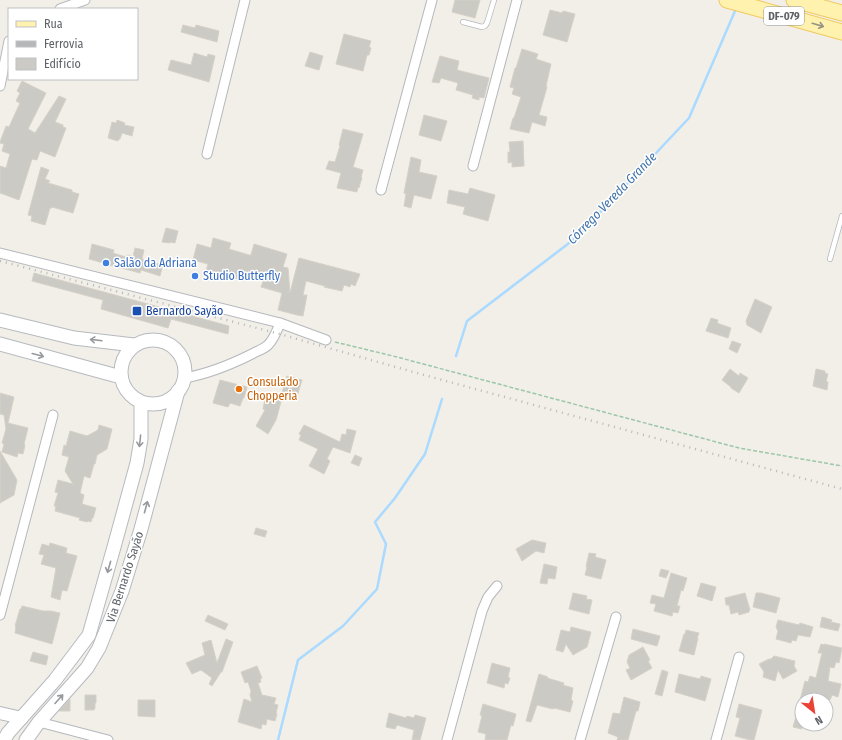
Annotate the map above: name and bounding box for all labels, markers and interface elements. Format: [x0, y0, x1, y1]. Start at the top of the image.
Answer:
road number: DF-079 [764, 7, 804, 25]
legend [8, 8, 138, 80]
text: Rua [44, 17, 63, 31]
one-way arrow [812, 22, 825, 30]
text: Ferrovia [44, 37, 83, 51]
text: Edifício [44, 57, 81, 71]
water label: Córrego Vereda Grande [564, 149, 660, 247]
place label: Salão da Adriana [114, 256, 197, 270]
marker: Salão da Adriana [101, 258, 111, 268]
place label: Studio Butterfly [203, 269, 281, 283]
marker: Studio Butterfly [190, 271, 200, 281]
place label: Bernardo Sayão [146, 304, 223, 318]
marker: Bernardo Sayão [131, 305, 143, 317]
one-way arrow [90, 337, 103, 344]
one-way arrow [31, 351, 44, 359]
place label: Consulado Chopperia [247, 375, 299, 403]
marker: Consulado Chopperia [234, 384, 244, 394]
one-way arrow [136, 434, 144, 447]
one-way arrow [143, 501, 151, 514]
street label: Via Bernardo Sayão [104, 530, 146, 624]
one-way arrow [105, 560, 112, 573]
north arrow [794, 692, 834, 732]
one-way arrow [54, 694, 63, 704]
text: N [813, 713, 825, 728]

